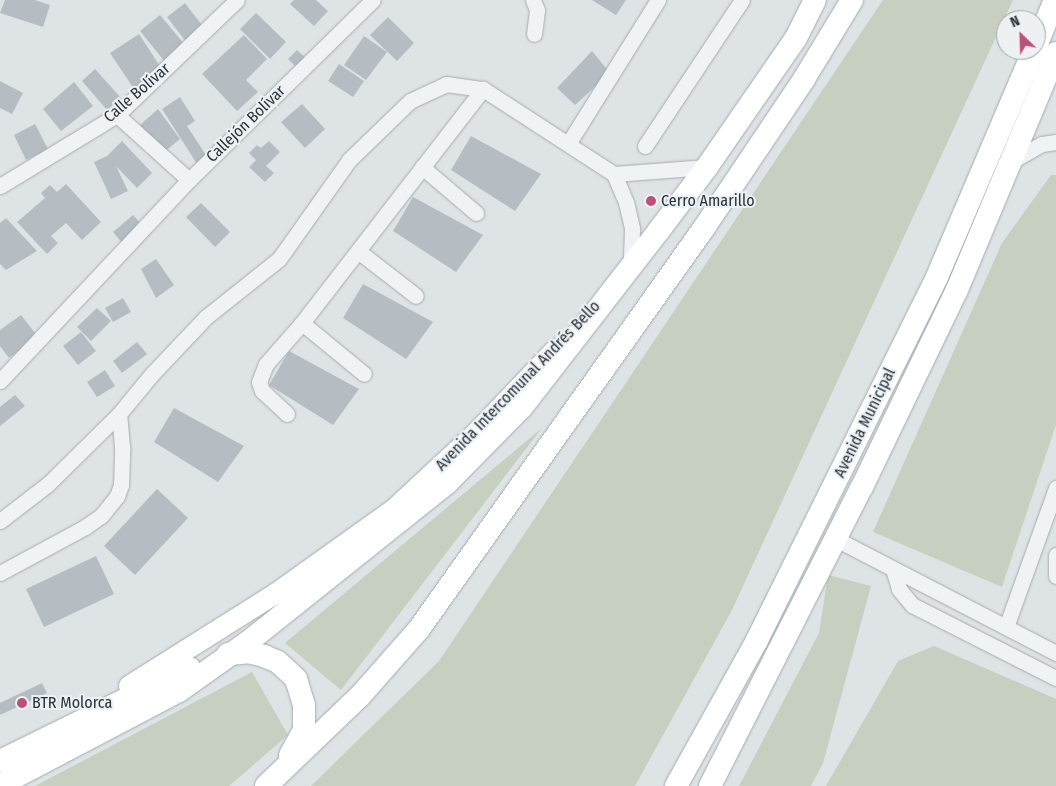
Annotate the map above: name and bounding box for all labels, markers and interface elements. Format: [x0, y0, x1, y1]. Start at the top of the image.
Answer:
north arrow [996, 10, 1046, 60]
text: N [1008, 12, 1022, 31]
street label: Calle Bolívar [100, 59, 174, 127]
street label: Callejón Bolívar [203, 82, 289, 166]
place label: Cerro Amarillo [661, 191, 755, 211]
marker: Cerro Amarillo [645, 195, 657, 207]
street label: Avenida Intercomunal Andrés Bello [432, 297, 604, 475]
street label: Avenida Municipal [830, 365, 900, 481]
place label: BTR Molorca [32, 693, 112, 713]
marker: BTR Molorca [16, 697, 28, 709]

